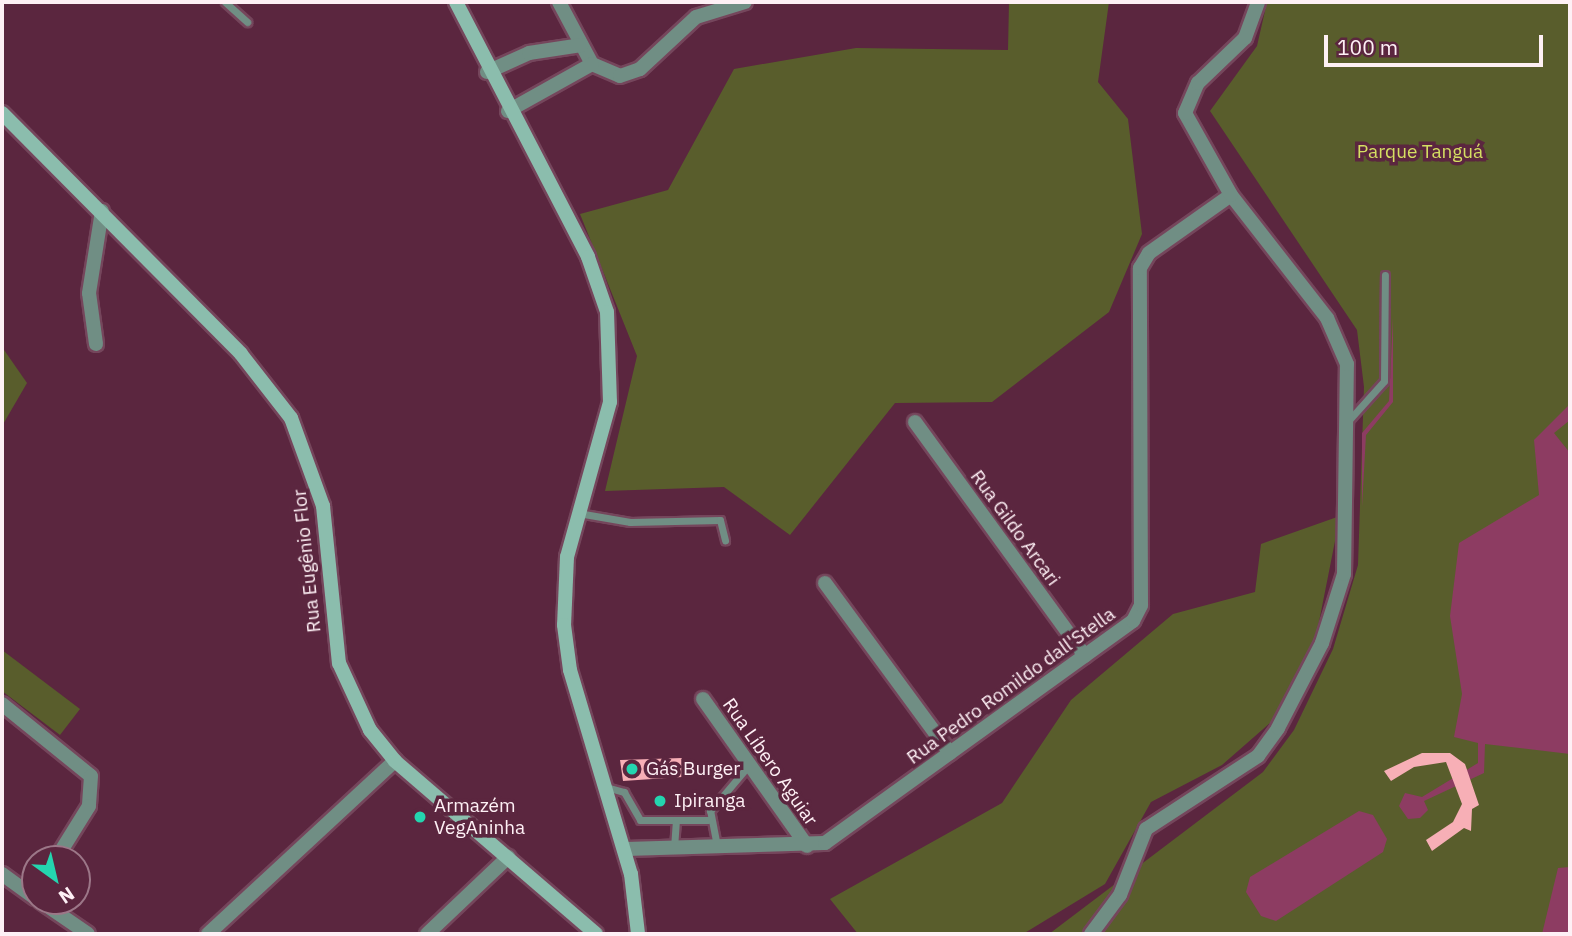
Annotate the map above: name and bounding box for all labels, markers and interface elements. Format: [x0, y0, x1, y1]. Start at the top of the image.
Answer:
scale bar [1327, 21, 1546, 65]
text: 100 m [1337, 33, 1398, 61]
park label: Parque Tanguá [1357, 141, 1483, 163]
street label: Rua Gildo Arcari [965, 466, 1065, 590]
street label: Rua Eugênio Flor [288, 488, 326, 634]
street label: Rua Pedro Romildo dall'Stella [902, 603, 1120, 769]
street label: Rua Líbero Aguiar [718, 694, 822, 830]
place label: Gás Burger [646, 758, 740, 780]
marker: Gás Burger [624, 761, 640, 777]
place label: Ipiranga [674, 790, 745, 812]
marker: Ipiranga [652, 793, 668, 809]
place label: Armazém VegAninha [434, 795, 525, 839]
marker: Armazém VegAninha [412, 809, 428, 825]
north arrow [21, 845, 91, 915]
text: N [54, 882, 79, 910]

